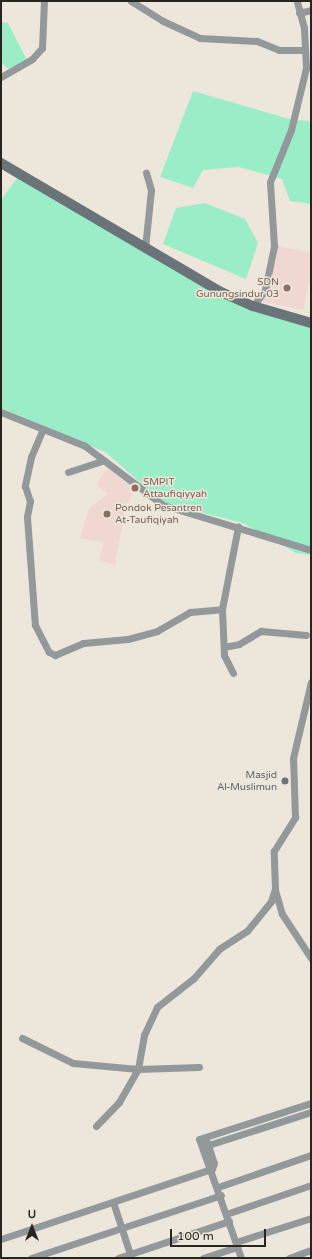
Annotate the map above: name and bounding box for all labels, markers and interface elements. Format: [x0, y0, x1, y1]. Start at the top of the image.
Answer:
place label: SDN Gunungsindur 03 [196, 276, 279, 300]
marker: SDN Gunungsindur 03 [282, 283, 292, 293]
place label: SMPIT Attaufiqiyyah [143, 476, 207, 500]
marker: SMPIT Attaufiqiyyah [130, 483, 140, 493]
place label: Pondok Pesantren At-Taufiqiyah [115, 502, 202, 526]
marker: Pondok Pesantren At-Taufiqiyah [102, 509, 112, 519]
place label: Masjid Al-Muslimun [217, 769, 277, 792]
marker: Masjid Al-Muslimun [280, 776, 290, 786]
north arrow [12, 1207, 52, 1247]
text: U [28, 1208, 36, 1221]
scale bar [172, 1221, 268, 1247]
text: 100 m [177, 1229, 214, 1243]

